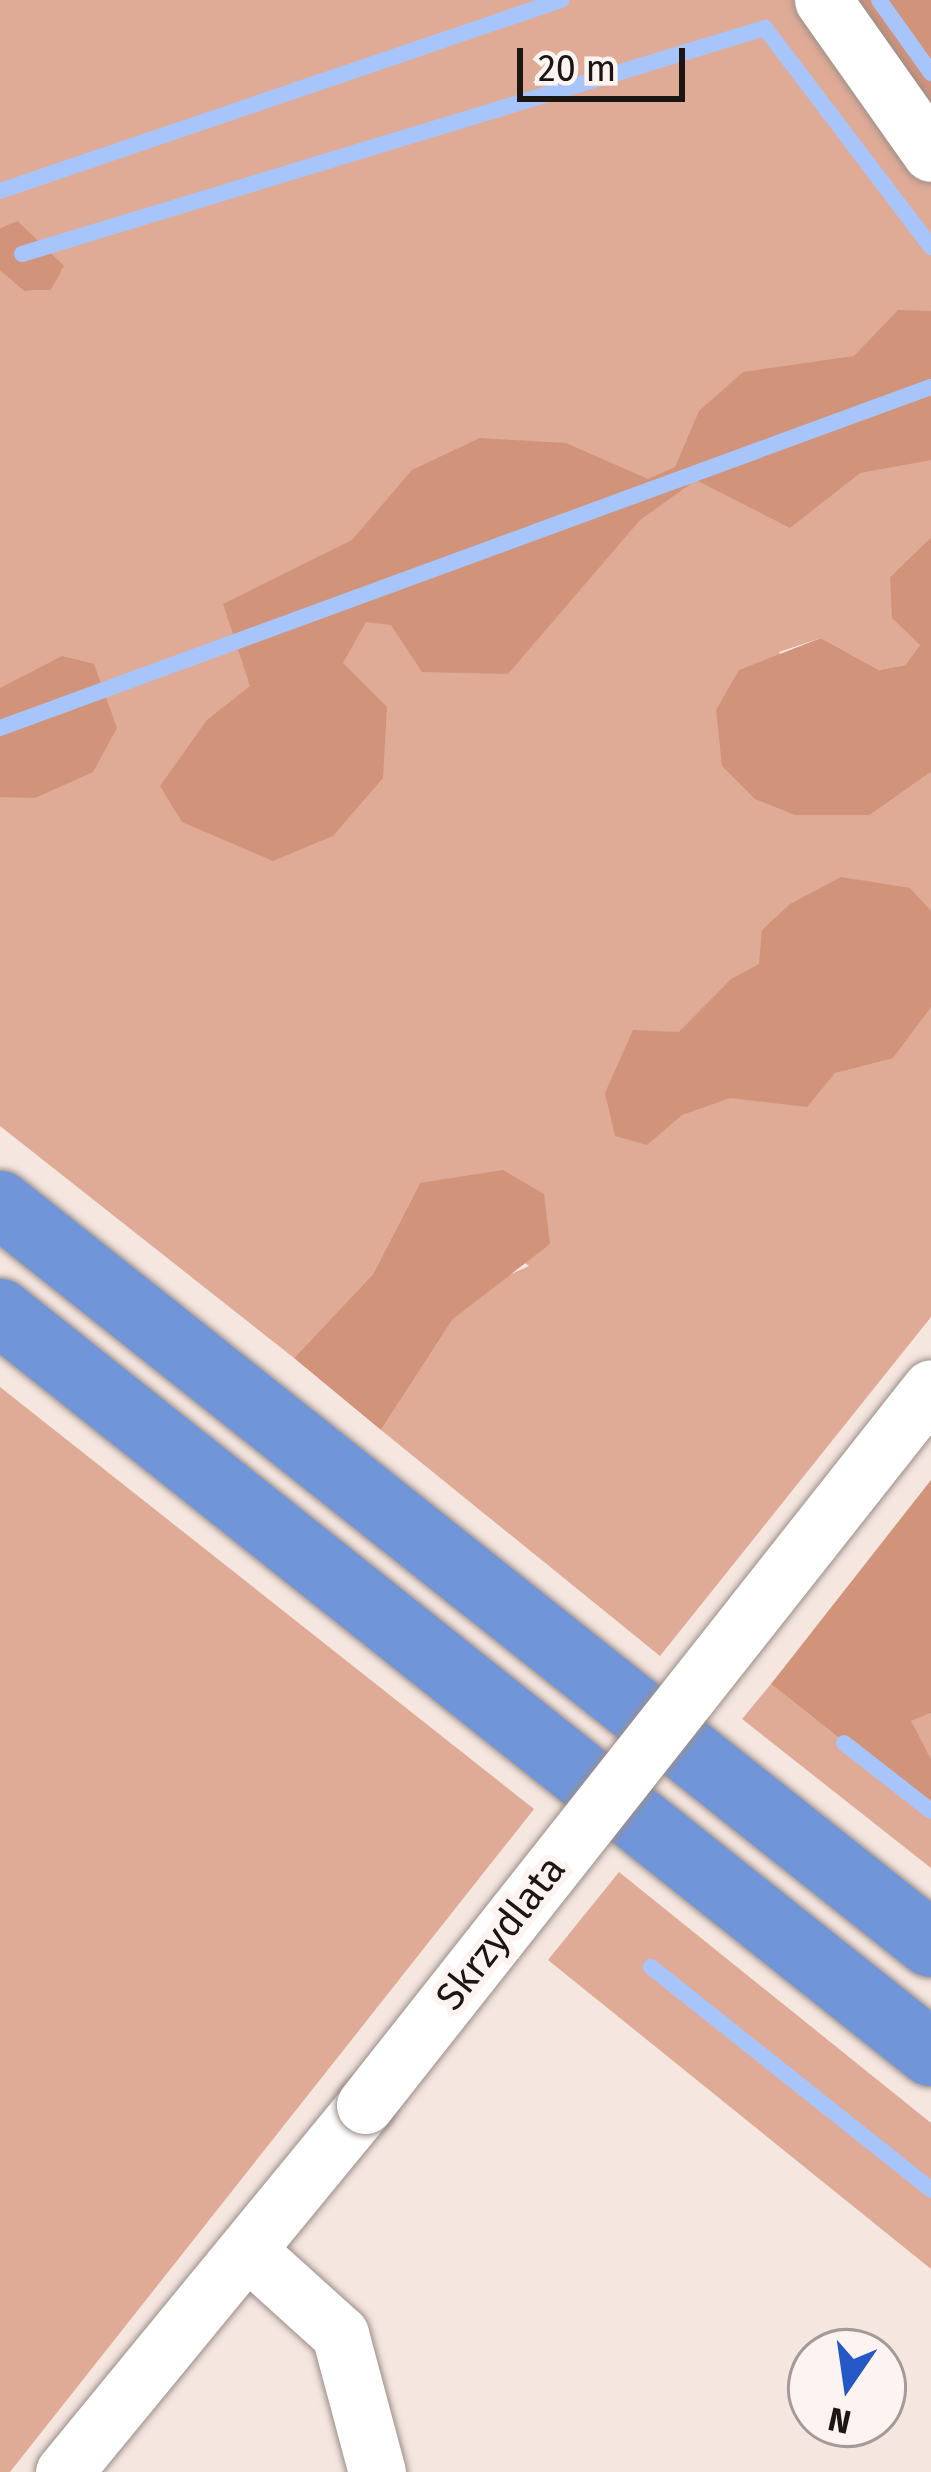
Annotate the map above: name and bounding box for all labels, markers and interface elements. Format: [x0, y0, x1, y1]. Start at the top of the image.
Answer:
scale bar [523, 24, 691, 98]
text: 20 m [538, 47, 616, 91]
street label: Skrzydlata [426, 1847, 576, 2019]
north arrow [787, 2328, 907, 2448]
text: N [824, 2398, 855, 2442]

